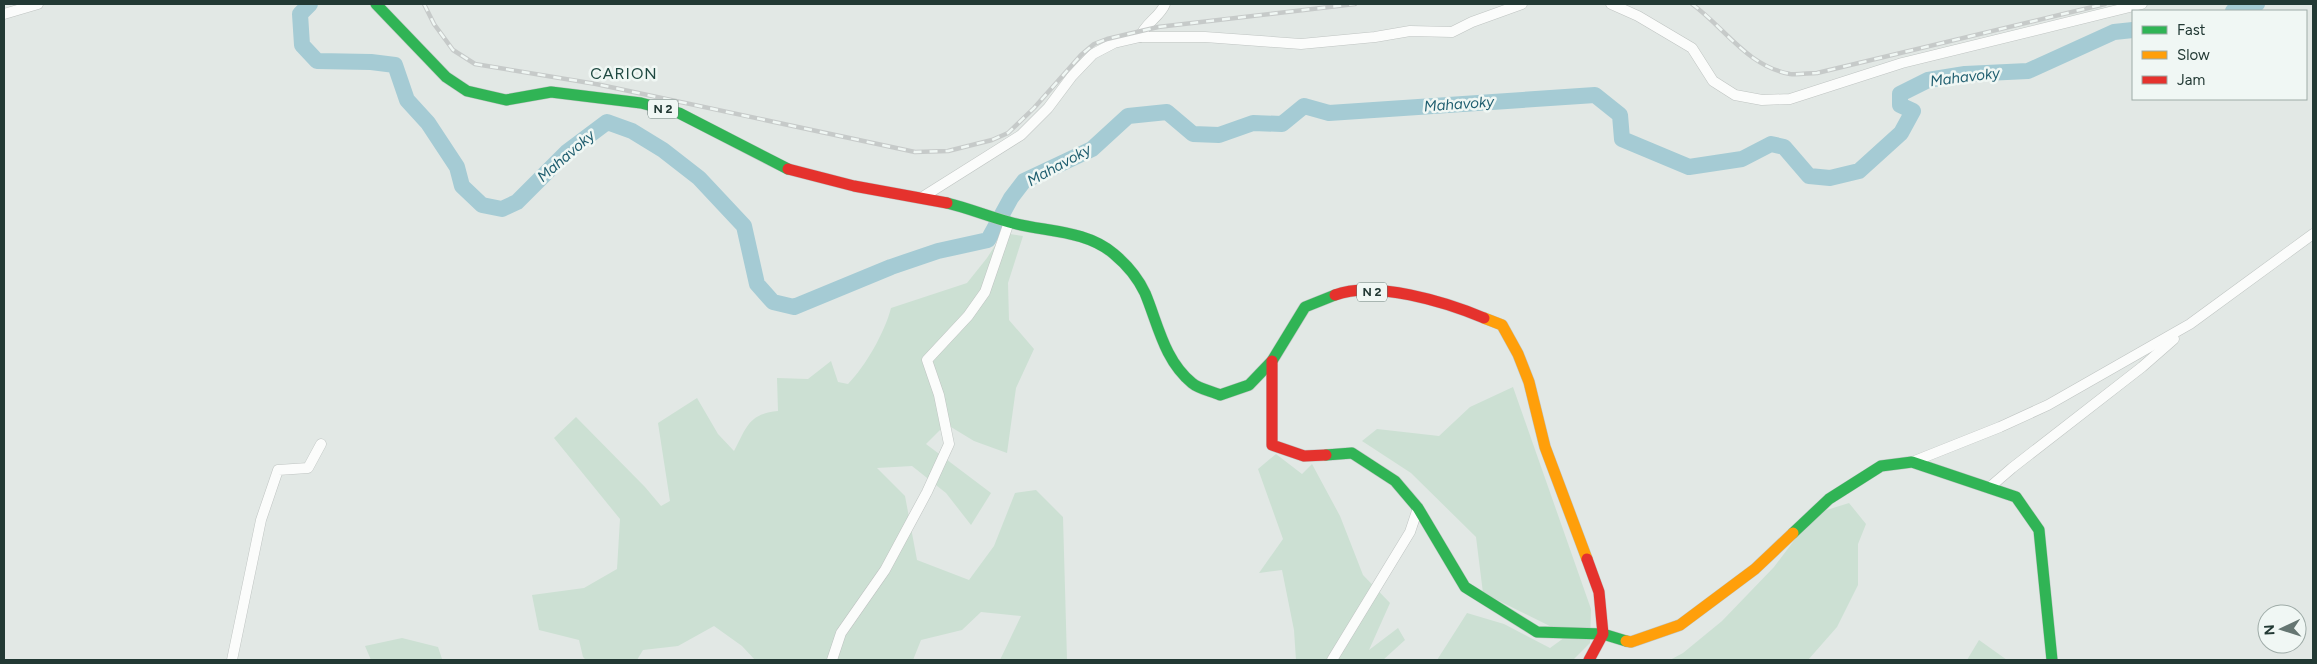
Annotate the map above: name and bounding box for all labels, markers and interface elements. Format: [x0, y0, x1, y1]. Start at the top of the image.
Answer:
legend [2132, 10, 2307, 100]
text: Fast [2177, 21, 2206, 39]
text: Slow [2177, 46, 2210, 64]
district label: CARION [590, 64, 658, 83]
water label: Mahavoky [1929, 64, 2002, 90]
text: Jam [2177, 71, 2205, 89]
water label: Mahavoky [1423, 92, 1496, 115]
road number: N 2 [648, 100, 678, 118]
water label: Mahavoky [534, 125, 599, 186]
water label: Mahavoky [1024, 140, 1095, 190]
road number: N 2 [1357, 282, 1387, 302]
north arrow [2257, 604, 2307, 654]
text: N [2261, 624, 2278, 636]

